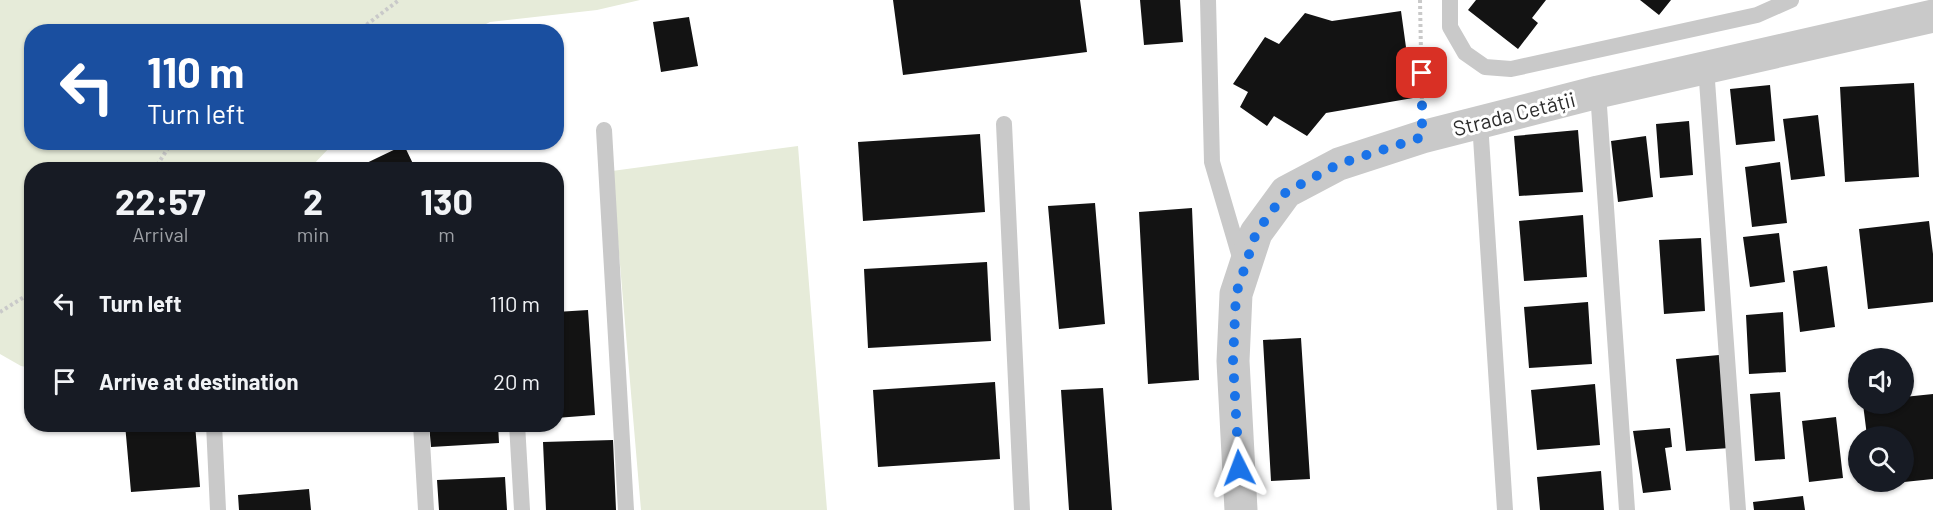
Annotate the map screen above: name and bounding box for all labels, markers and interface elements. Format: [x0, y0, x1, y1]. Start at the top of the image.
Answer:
text: 110 m [147, 46, 244, 96]
pin [1396, 47, 1447, 98]
icon: left [48, 48, 126, 126]
icon: arrive [1405, 56, 1438, 89]
street label: Strada Cetății [1450, 86, 1578, 140]
text: Turn left [147, 97, 245, 129]
text: 22:57 [115, 179, 206, 222]
text: 2 [303, 179, 323, 222]
text: 130 [420, 179, 473, 222]
text: Arrival [132, 222, 188, 246]
text: min [297, 222, 329, 246]
text: m [438, 222, 455, 246]
icon: left [48, 287, 81, 320]
text: Turn left [99, 290, 182, 316]
text: 110 m [490, 290, 540, 316]
map controls [1848, 348, 1914, 492]
button: sound [1848, 348, 1914, 414]
icon: arrive [48, 365, 81, 398]
text: Arrive at destination [99, 368, 298, 394]
text: 20 m [493, 368, 540, 394]
button: search [1848, 426, 1914, 492]
position arrow [1207, 436, 1271, 500]

